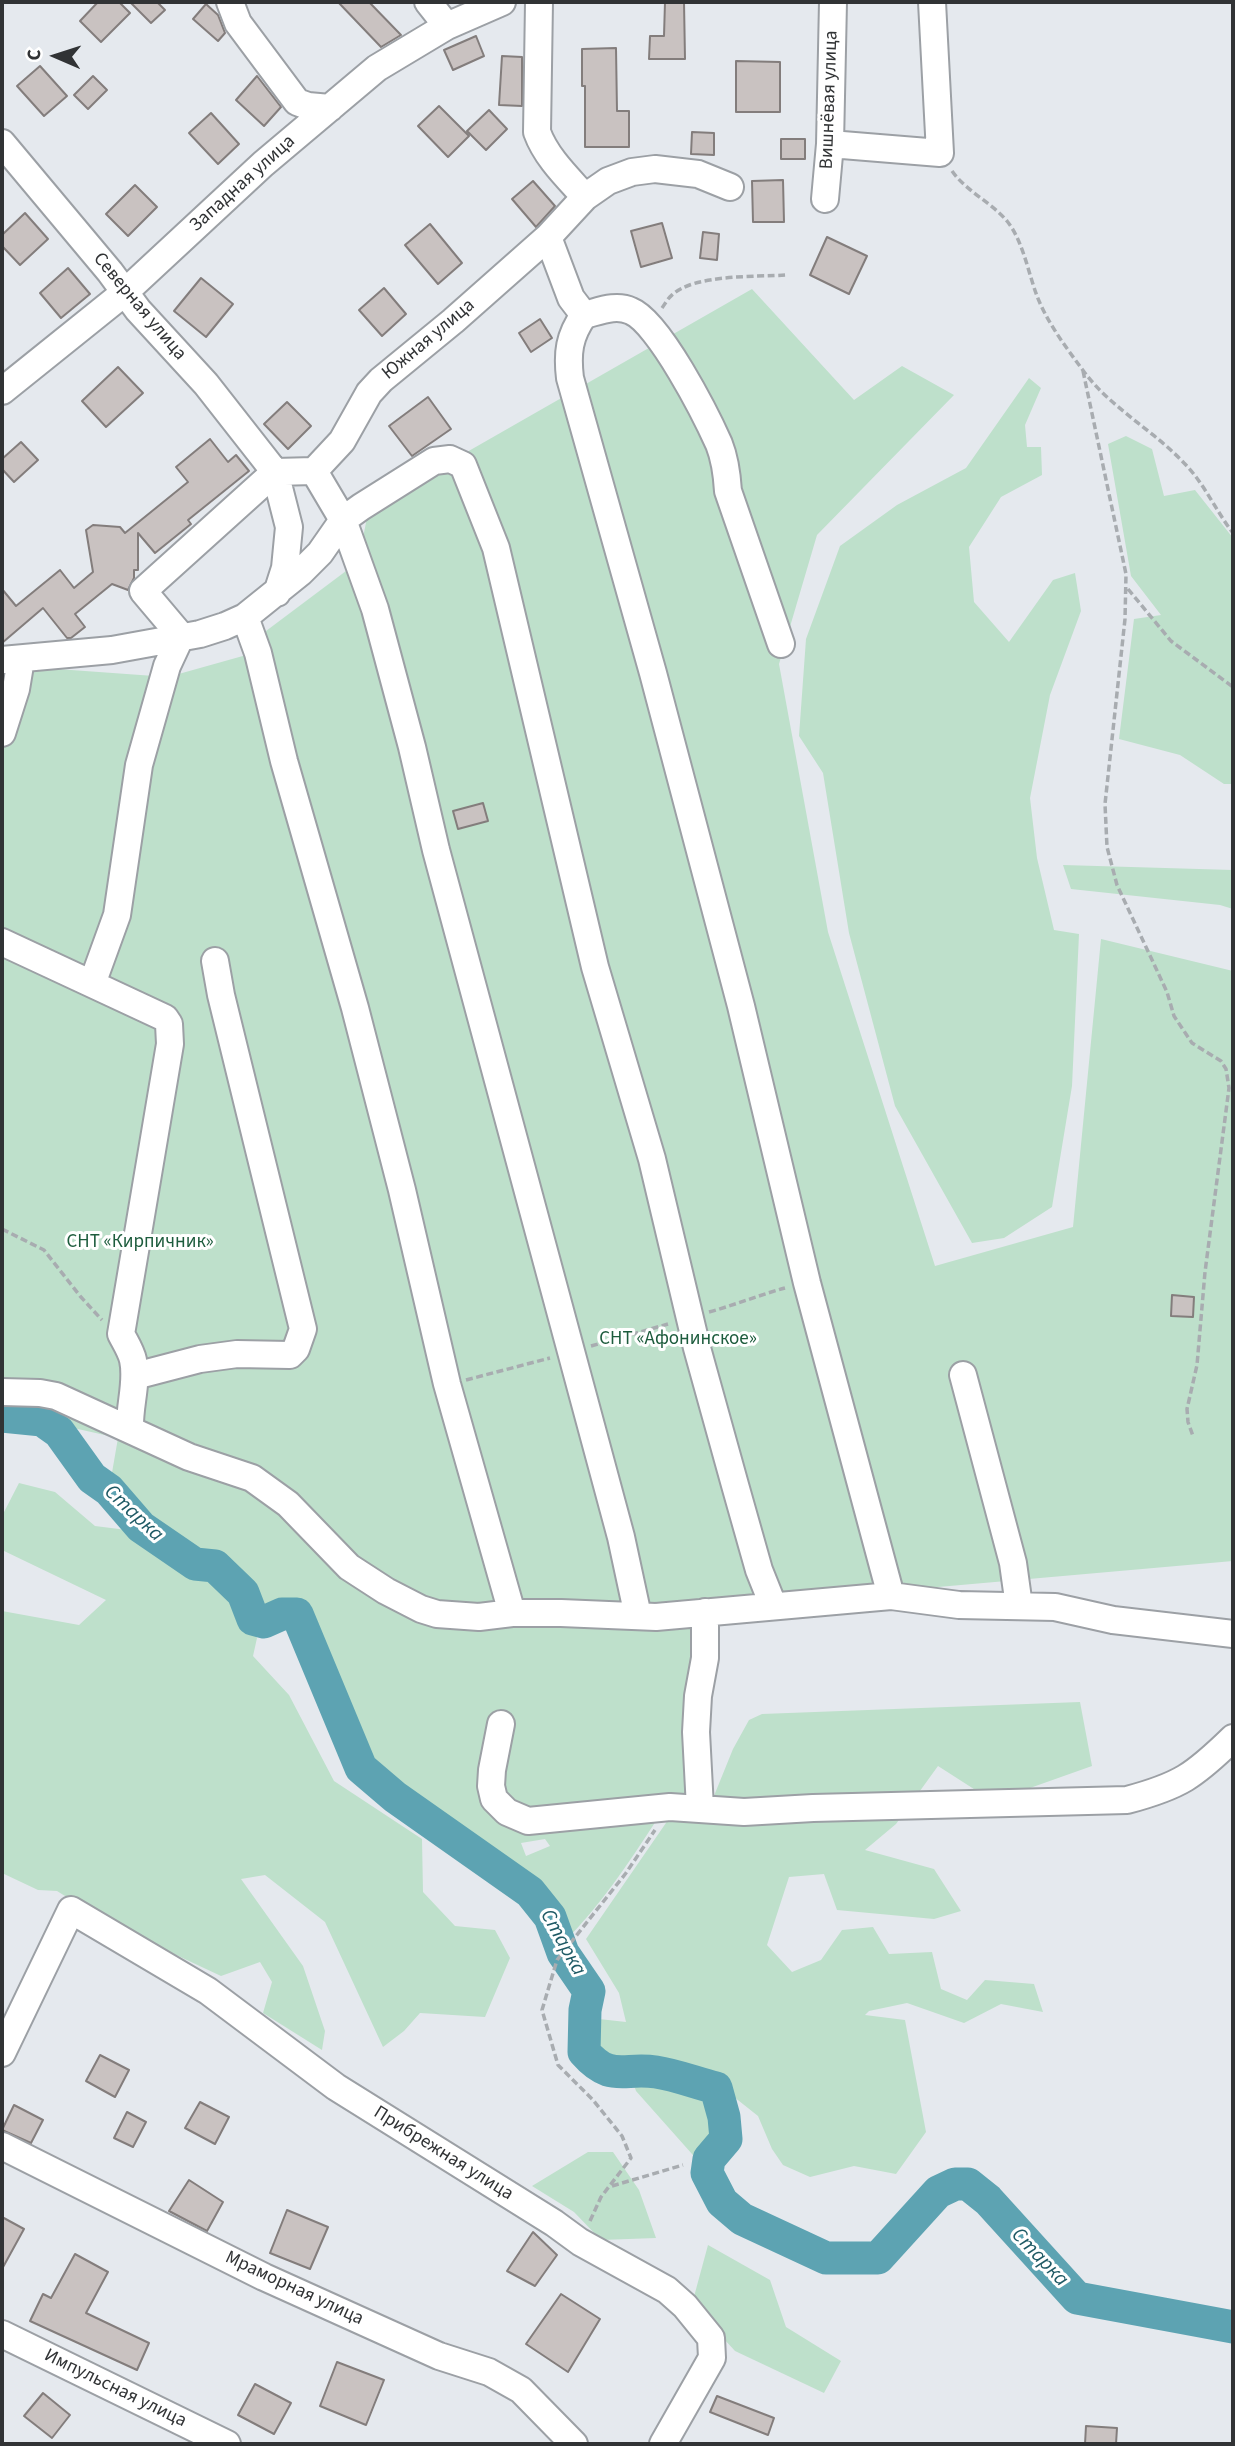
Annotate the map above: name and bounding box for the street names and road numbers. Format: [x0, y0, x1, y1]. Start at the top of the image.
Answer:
street label: Вишнёвая улица [816, 30, 844, 170]
street label: Западная улица [186, 131, 300, 237]
street label: Северная улица [87, 249, 191, 365]
street label: Южная улица [378, 295, 480, 385]
street label: Прибрежная улица [369, 2102, 517, 2206]
street label: Мраморная улица [221, 2247, 367, 2331]
street label: Импульсная улица [40, 2345, 190, 2433]

